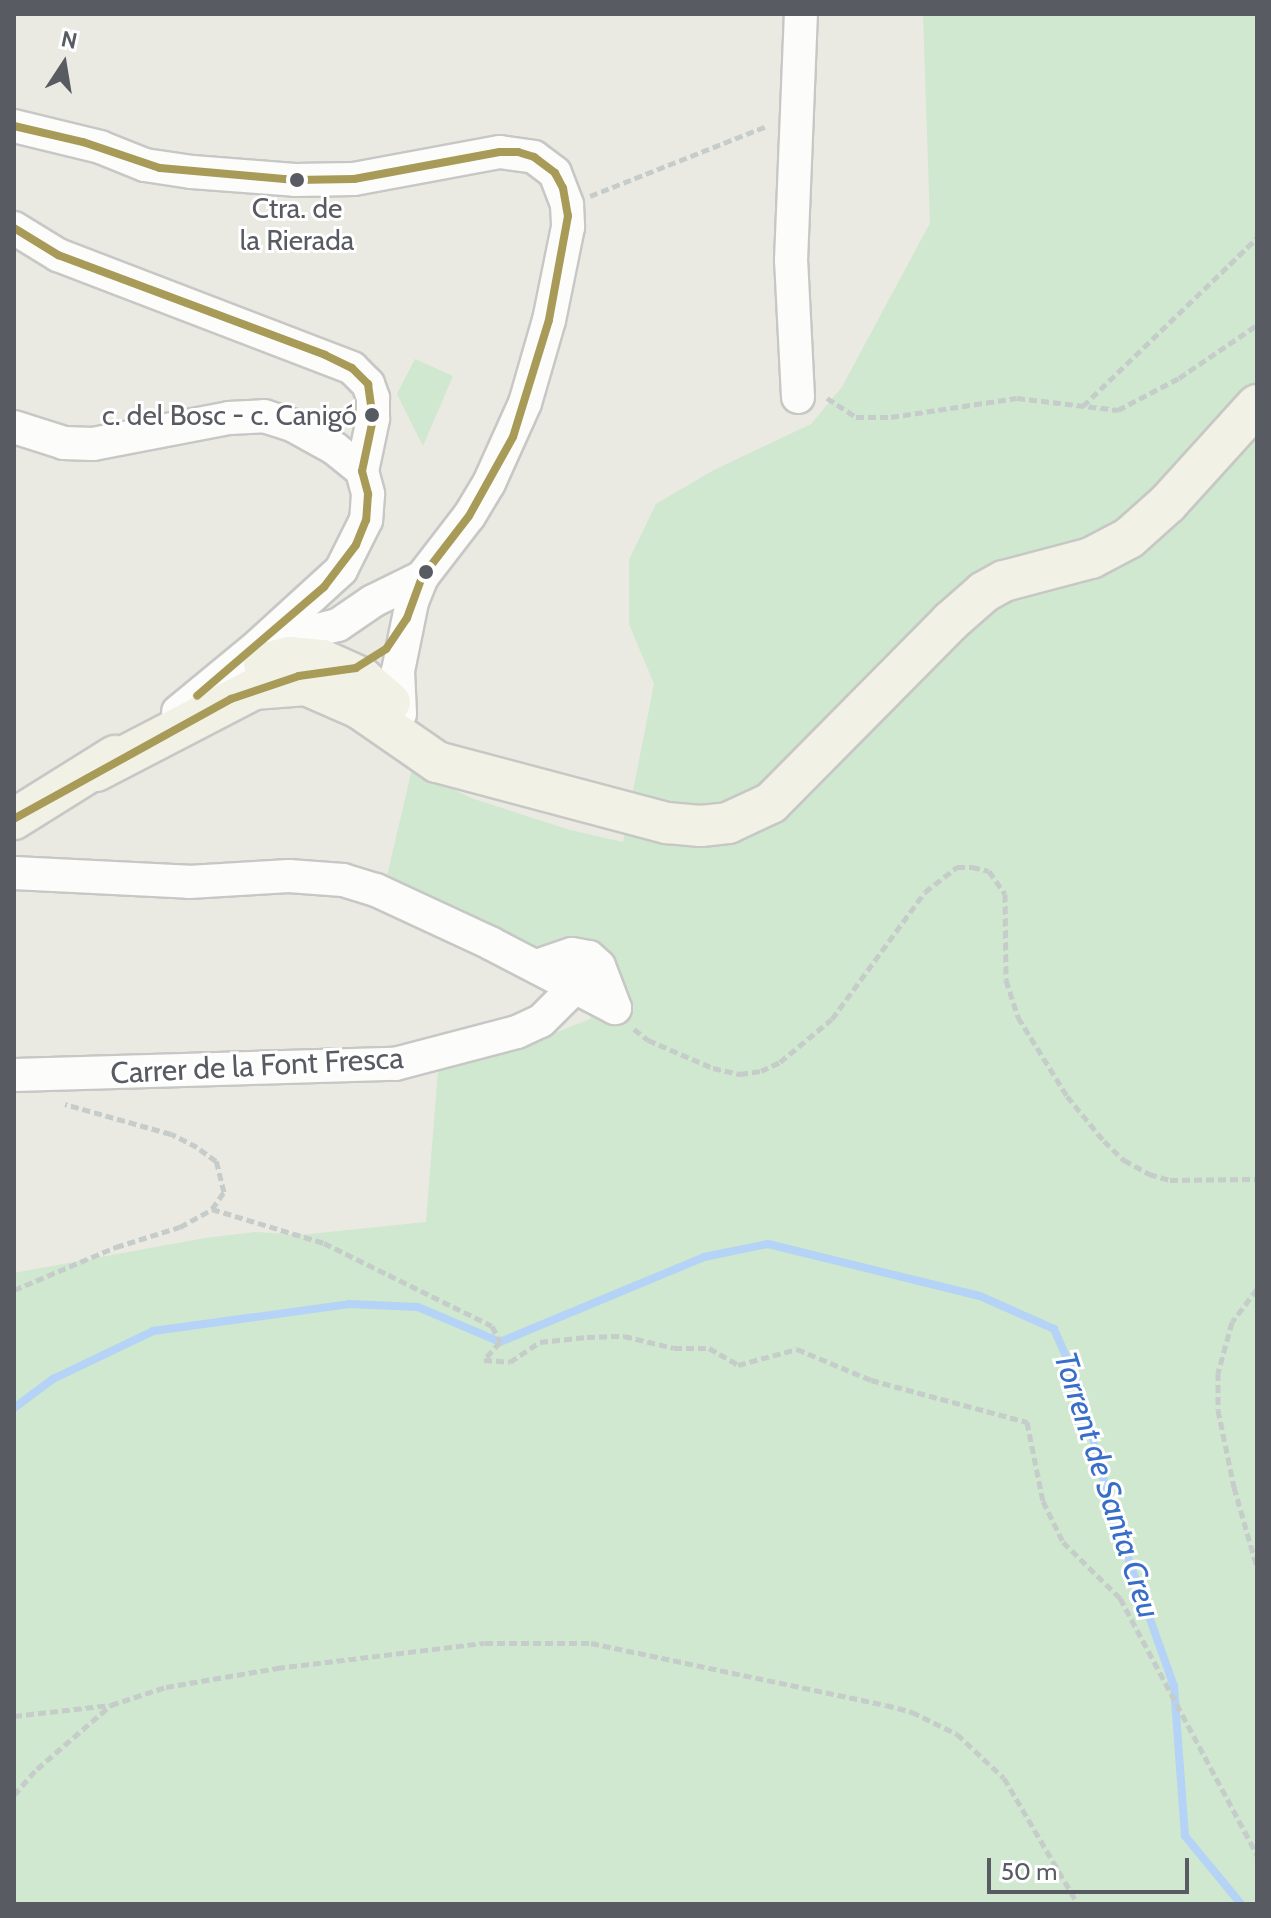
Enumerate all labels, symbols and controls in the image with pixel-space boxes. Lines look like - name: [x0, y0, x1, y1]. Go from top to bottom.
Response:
- north arrow: [24, 24, 104, 104]
- text: N: [59, 25, 80, 55]
- marker: Ctra. de la Rierada: [289, 172, 305, 188]
- place label: Ctra. de la Rierada: [240, 191, 354, 257]
- place label: c. del Bosc - c. Canigó: [102, 398, 357, 432]
- marker: c. del Bosc - c. Canigó: [364, 407, 380, 423]
- unlabelled marker: [418, 564, 434, 580]
- street label: Carrer de la Font Fresca: [109, 1040, 405, 1092]
- water label: Torrent de Santa Creu: [1046, 1347, 1168, 1623]
- scale bar: [991, 1842, 1193, 1892]
- text: 50 m: [1001, 1857, 1057, 1886]

